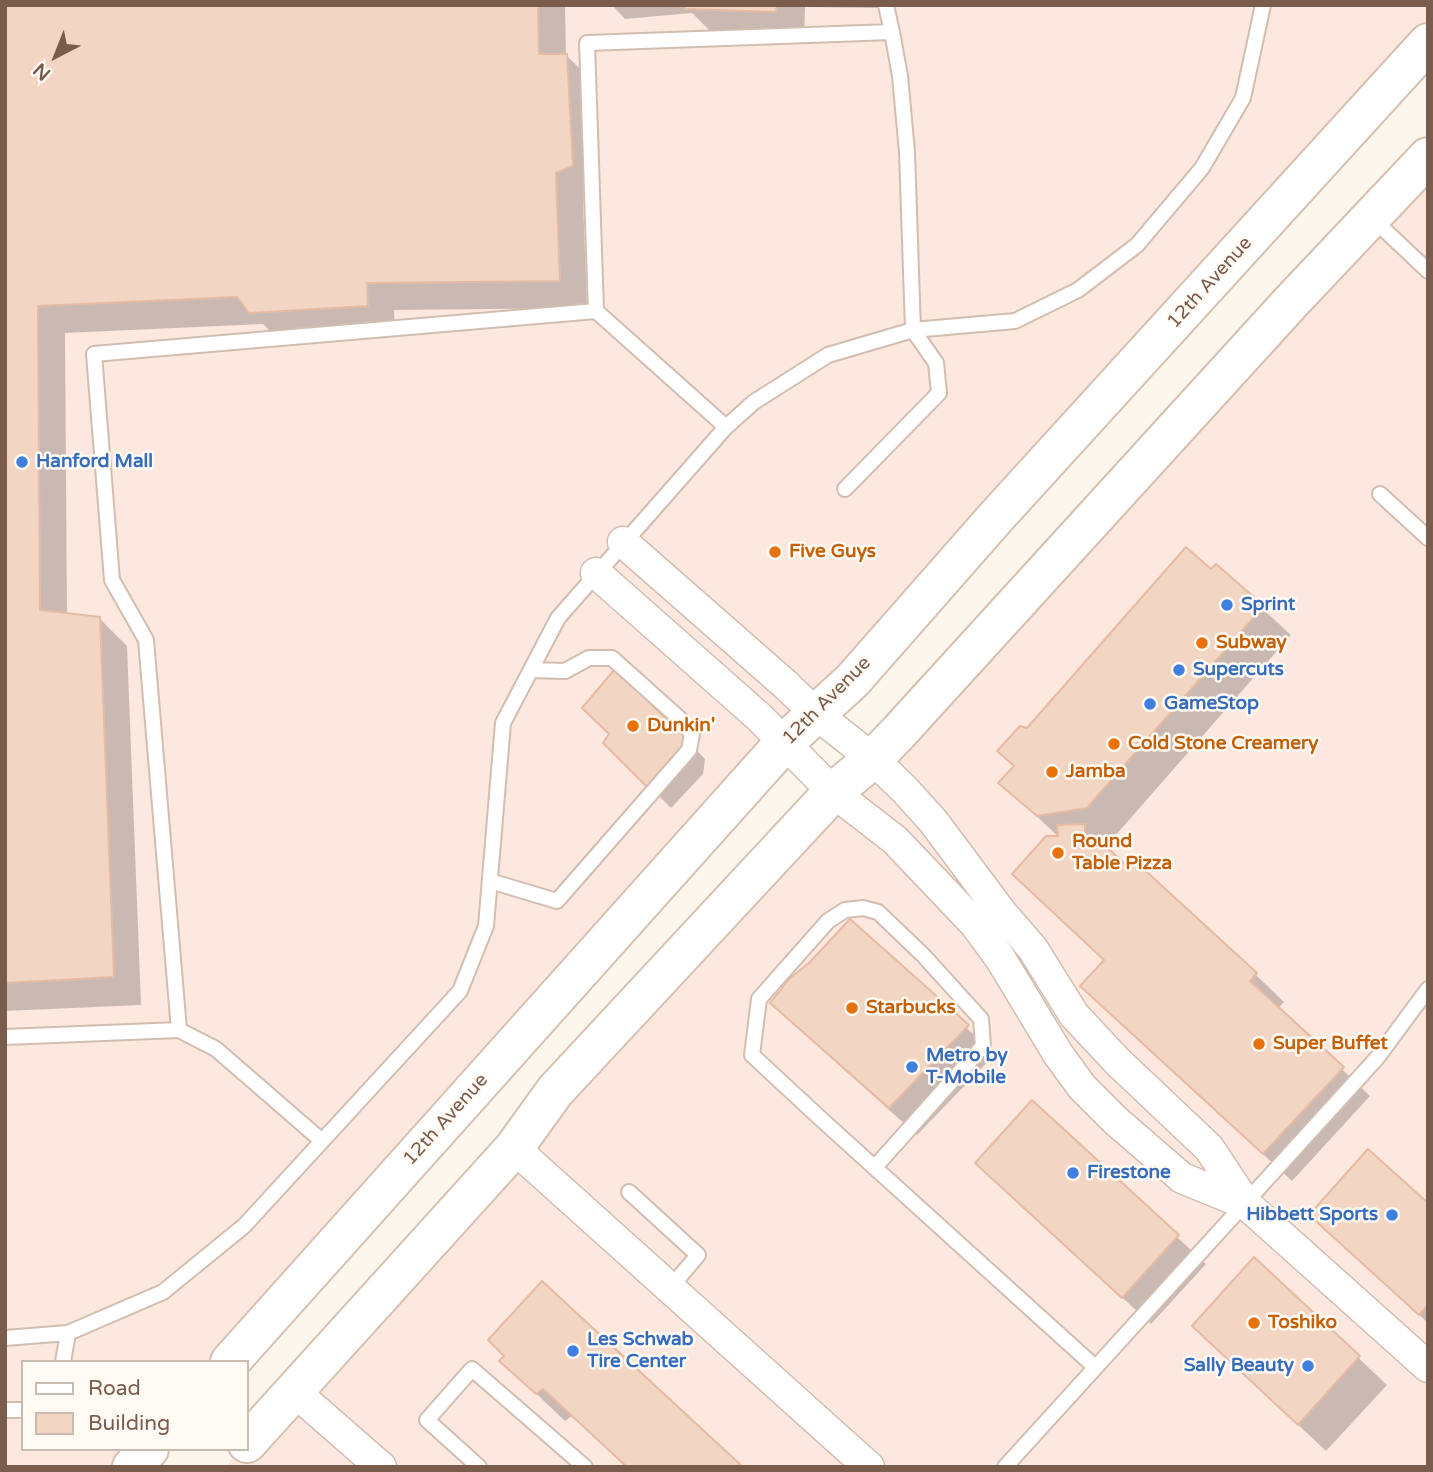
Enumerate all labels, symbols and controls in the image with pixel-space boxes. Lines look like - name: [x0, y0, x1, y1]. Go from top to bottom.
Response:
- north arrow: [21, 21, 91, 91]
- text: N: [29, 58, 55, 85]
- street label: 12th Avenue: [1163, 232, 1257, 334]
- place label: Hanford Mall: [36, 451, 153, 473]
- marker: Hanford Mall: [14, 454, 30, 470]
- place label: Five Guys: [789, 541, 876, 563]
- marker: Five Guys: [767, 544, 783, 560]
- place label: Sprint: [1241, 594, 1295, 616]
- marker: Sprint: [1219, 597, 1235, 613]
- place label: Subway: [1216, 632, 1287, 654]
- marker: Subway: [1194, 635, 1210, 651]
- street label: 12th Avenue: [778, 652, 876, 750]
- place label: Supercuts: [1193, 659, 1284, 681]
- marker: Supercuts: [1171, 662, 1187, 678]
- place label: GameStop: [1164, 693, 1259, 715]
- marker: GameStop: [1142, 696, 1158, 712]
- place label: Dunkin': [647, 715, 715, 737]
- marker: Dunkin': [625, 718, 641, 734]
- place label: Cold Stone Creamery: [1128, 733, 1319, 755]
- marker: Cold Stone Creamery: [1106, 736, 1122, 752]
- place label: Jamba: [1066, 761, 1126, 783]
- marker: Jamba: [1044, 764, 1060, 780]
- place label: Round Table Pizza: [1072, 831, 1172, 875]
- marker: Round Table Pizza: [1050, 845, 1066, 861]
- place label: Starbucks: [866, 997, 956, 1019]
- marker: Starbucks: [844, 1000, 860, 1016]
- place label: Super Buffet: [1273, 1033, 1388, 1055]
- marker: Super Buffet: [1251, 1036, 1267, 1052]
- place label: Metro by T-Mobile: [926, 1045, 1008, 1089]
- marker: Metro by T-Mobile: [904, 1059, 920, 1075]
- street label: 12th Avenue: [399, 1069, 493, 1171]
- place label: Firestone: [1087, 1162, 1171, 1184]
- marker: Firestone: [1065, 1165, 1081, 1181]
- place label: Hibbett Sports: [1246, 1204, 1378, 1226]
- marker: Hibbett Sports: [1384, 1207, 1400, 1223]
- place label: Toshiko: [1268, 1312, 1337, 1334]
- marker: Toshiko: [1246, 1315, 1262, 1331]
- place label: Les Schwab Tire Center: [587, 1329, 694, 1373]
- marker: Les Schwab Tire Center: [565, 1343, 581, 1359]
- place label: Sally Beauty: [1184, 1355, 1294, 1377]
- marker: Sally Beauty: [1300, 1358, 1316, 1374]
- legend: [21, 1360, 248, 1451]
- text: Road: [88, 1376, 141, 1401]
- text: Building: [88, 1411, 170, 1436]

